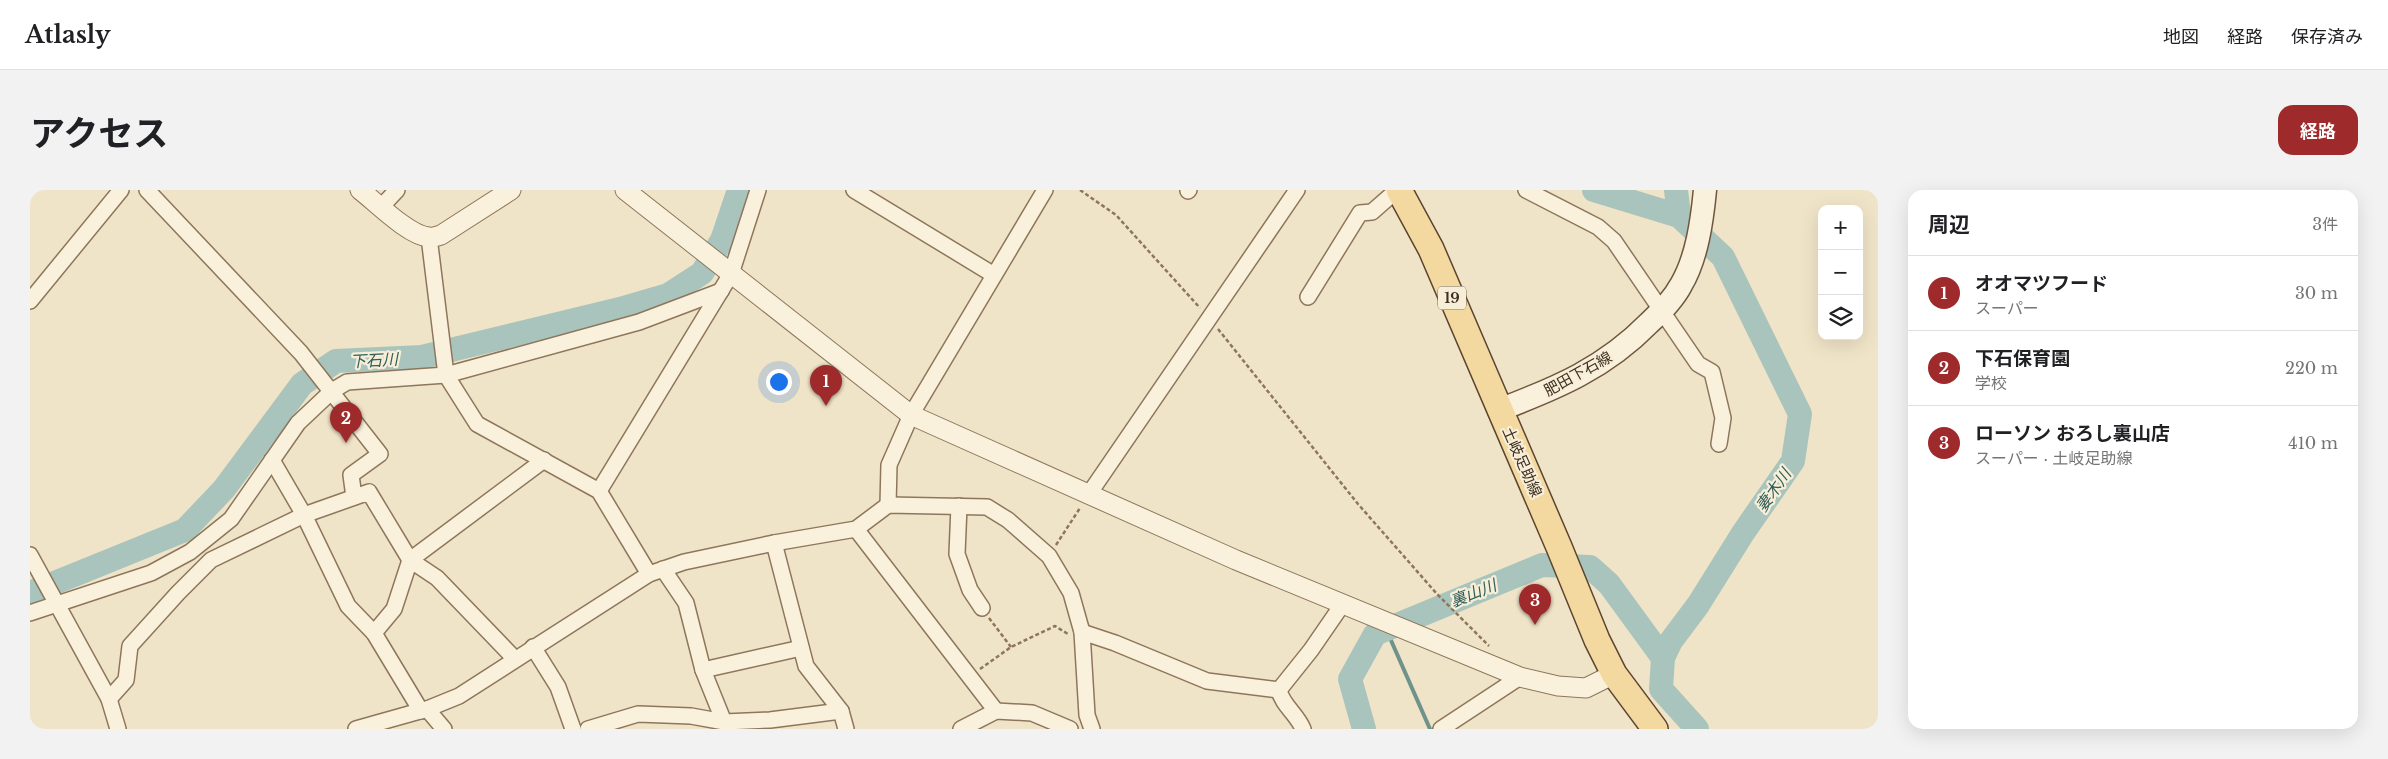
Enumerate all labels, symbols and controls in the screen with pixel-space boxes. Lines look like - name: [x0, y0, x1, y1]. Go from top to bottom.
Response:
- text: Atlasly: [25, 20, 111, 49]
- text: 地図: [2163, 26, 2199, 48]
- text: 経路: [2227, 26, 2263, 48]
- text: 保存済み: [2291, 26, 2363, 48]
- button: 経路: [2278, 105, 2358, 155]
- text: アクセス: [30, 112, 168, 155]
- map controls: [1818, 205, 1863, 340]
- button: +: [1818, 205, 1863, 250]
- text: 周辺: [1928, 212, 1970, 238]
- text: 3件: [2312, 214, 2338, 234]
- button: −: [1818, 250, 1863, 295]
- text: オオマツフード: [1975, 272, 2108, 295]
- text: 1: [1941, 283, 1947, 303]
- text: 30 m: [2295, 283, 2338, 303]
- road number: 19: [1438, 286, 1466, 310]
- button: layers: [1818, 295, 1863, 340]
- text: スーパー: [1975, 298, 2039, 318]
- street label: 肥田下石線: [1540, 347, 1615, 400]
- text: 下石保育園: [1975, 347, 2070, 370]
- water label: 下石川: [350, 349, 400, 371]
- text: 2: [1939, 358, 1949, 378]
- text: 220 m: [2285, 358, 2338, 378]
- pin: 1: [810, 365, 842, 406]
- your location: [766, 369, 792, 395]
- text: 学校: [1975, 373, 2007, 393]
- pin: 2: [330, 402, 362, 443]
- text: ローソン おろし裏山店: [1975, 422, 2170, 445]
- street label: 土岐足助線: [1499, 424, 1546, 500]
- text: 3: [1939, 433, 1949, 453]
- text: 410 m: [2288, 433, 2338, 453]
- text: スーパー · 土岐足助線: [1975, 448, 2133, 468]
- water label: 妻木川: [1751, 463, 1796, 515]
- water label: 裏山川: [1447, 574, 1501, 611]
- pin: 3: [1519, 584, 1551, 625]

